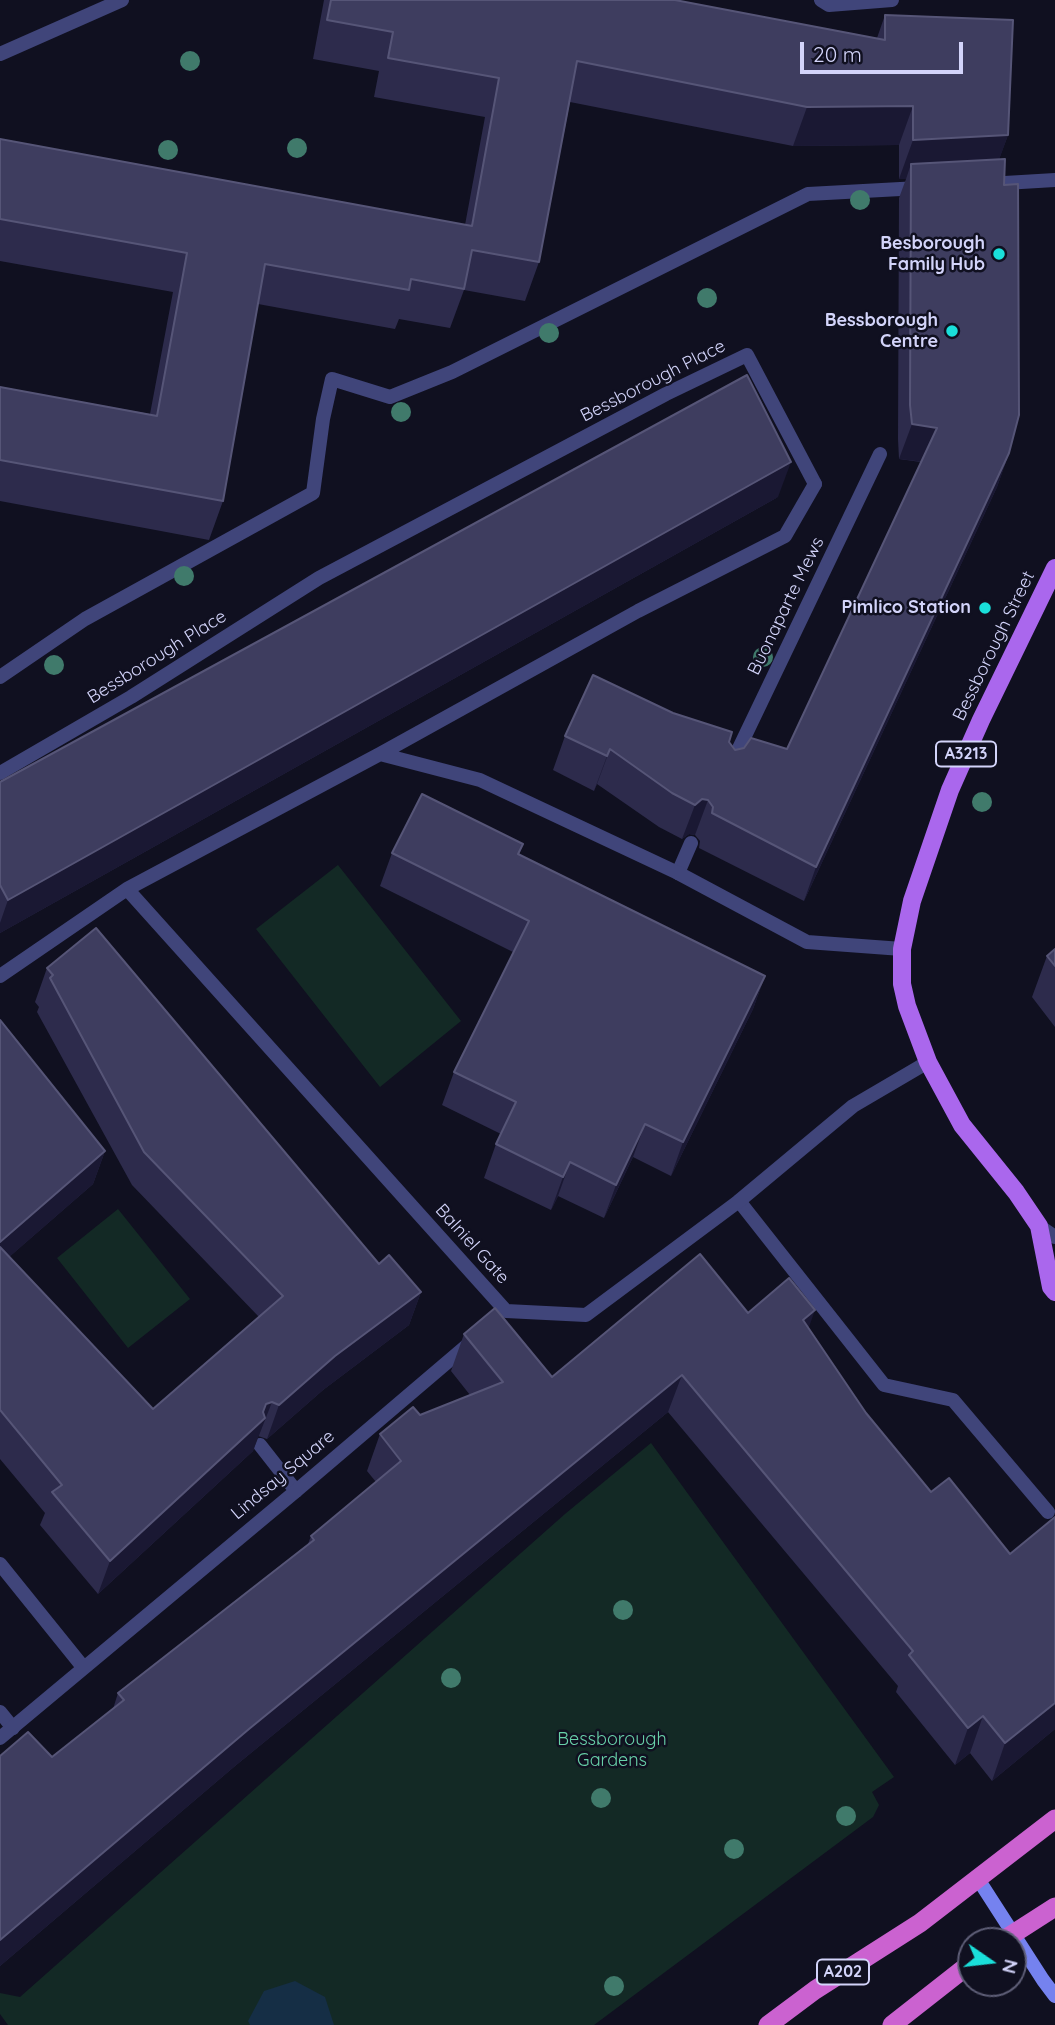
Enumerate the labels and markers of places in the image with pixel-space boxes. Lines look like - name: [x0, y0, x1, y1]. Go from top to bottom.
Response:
- place label: Besborough Family Hub: [880, 233, 985, 276]
- marker: Besborough Family Hub: [991, 246, 1007, 262]
- place label: Bessborough Centre: [825, 310, 938, 352]
- marker: Bessborough Centre: [944, 323, 960, 339]
- place label: Pimlico Station: [842, 597, 971, 619]
- marker: Pimlico Station: [977, 600, 993, 616]

